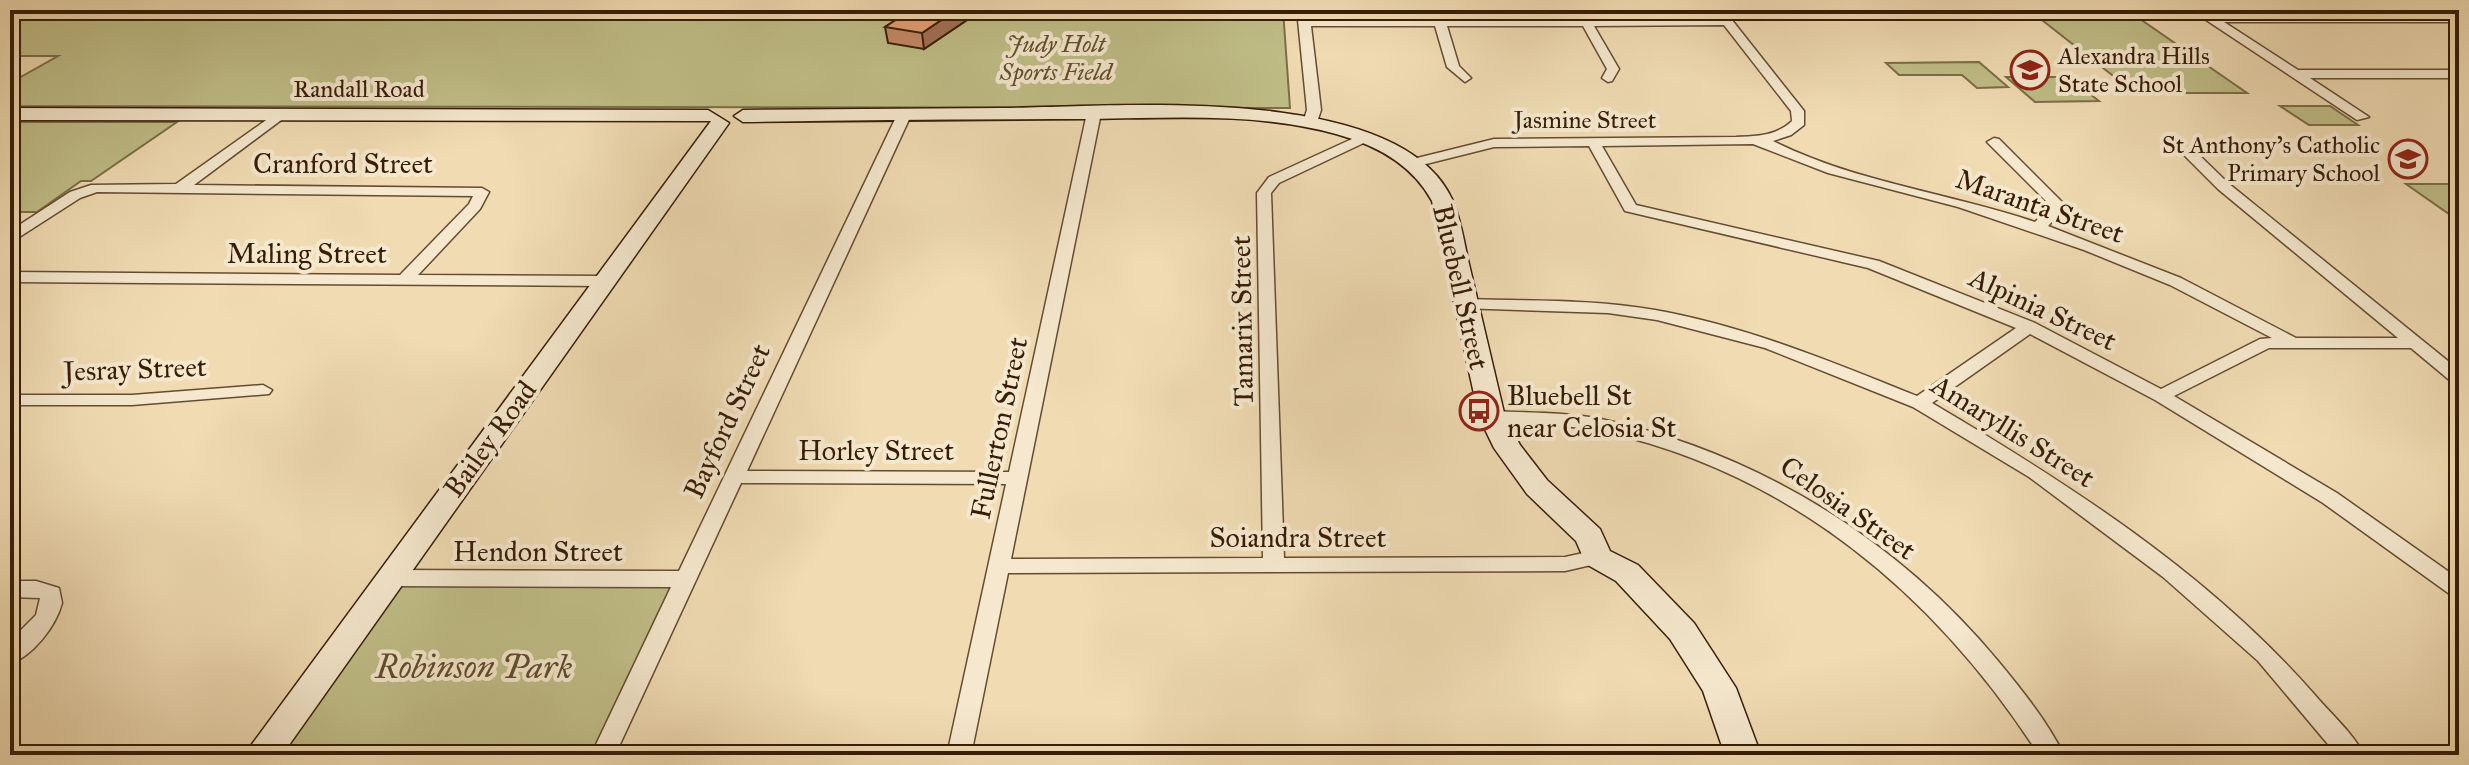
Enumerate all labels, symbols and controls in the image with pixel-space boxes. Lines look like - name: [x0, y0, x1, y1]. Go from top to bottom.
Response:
- park label: Judy Holt Sports Field: [999, 29, 1114, 87]
- place label: Alexandra Hills State School: [2057, 41, 2210, 99]
- school or university icon: Alexandra Hills State School: [2009, 49, 2051, 91]
- street label: Randall Road: [293, 74, 425, 104]
- street label: Jasmine Street: [1511, 105, 1657, 135]
- place label: St Anthony's Catholic Primary School: [2162, 130, 2381, 188]
- school or university icon: St Anthony's Catholic Primary School: [2387, 138, 2429, 180]
- street label: Cranford Street: [253, 146, 433, 181]
- street label: Maranta Street: [1951, 161, 2129, 251]
- street label: Bluebell Street: [1425, 201, 1497, 373]
- street label: Tamarix Street: [1223, 235, 1261, 407]
- street label: Maling Street: [227, 236, 387, 271]
- street label: Alpinia Street: [1963, 259, 2122, 358]
- street label: Fullerton Street: [963, 334, 1035, 522]
- street label: Bayford Street: [676, 338, 778, 504]
- street label: Jesray Street: [60, 349, 207, 389]
- street label: Amaryllis Street: [1924, 366, 2101, 495]
- street label: Bailey Road: [436, 374, 544, 504]
- place label: Bluebell St near Celosia St: [1507, 378, 1677, 445]
- bus stop icon: Bluebell St near Celosia St: [1458, 390, 1500, 432]
- street label: Horley Street: [798, 433, 954, 468]
- street label: Celosia Street: [1773, 448, 1923, 568]
- street label: Soiandra Street: [1209, 520, 1387, 555]
- street label: Hendon Street: [453, 534, 623, 569]
- park label: Robinson Park: [375, 646, 572, 687]

